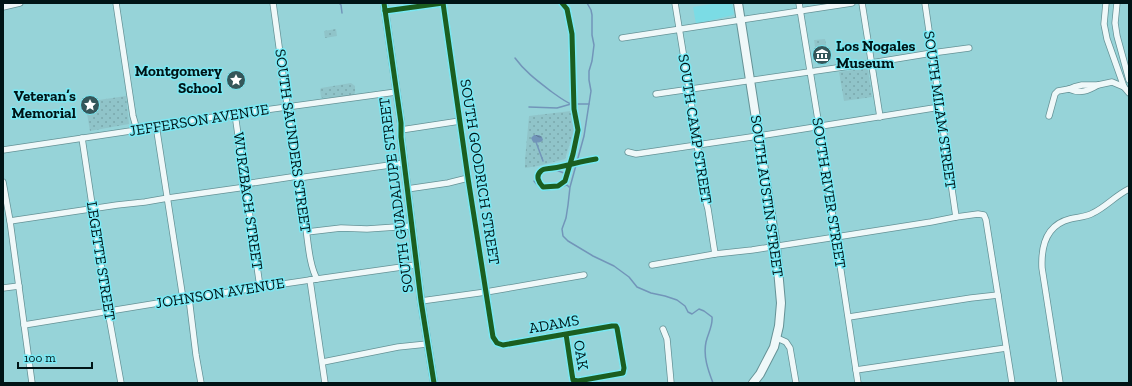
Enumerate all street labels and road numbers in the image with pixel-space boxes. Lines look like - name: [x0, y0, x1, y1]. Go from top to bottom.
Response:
- street label: SOUTH MILAM STREET: [920, 30, 960, 190]
- street label: SOUTH SAUNDERS STREET: [271, 48, 315, 234]
- street label: SOUTH CAMP STREET: [674, 53, 716, 205]
- street label: SOUTH GOODRICH STREET: [456, 78, 504, 266]
- street label: SOUTH GUADALUPE STREET: [375, 96, 417, 294]
- street label: JEFFERSON AVENUE: [128, 100, 270, 140]
- street label: SOUTH AUSTIN STREET: [747, 114, 787, 278]
- street label: SOUTH RIVER STREET: [808, 116, 850, 270]
- street label: WURZBACH STREET: [229, 131, 267, 271]
- street label: LEGETTE STREET: [83, 200, 119, 322]
- street label: JOHNSON AVENUE: [154, 274, 286, 312]
- street label: ADAMS: [527, 311, 581, 337]
- street label: OAK: [570, 339, 592, 372]

